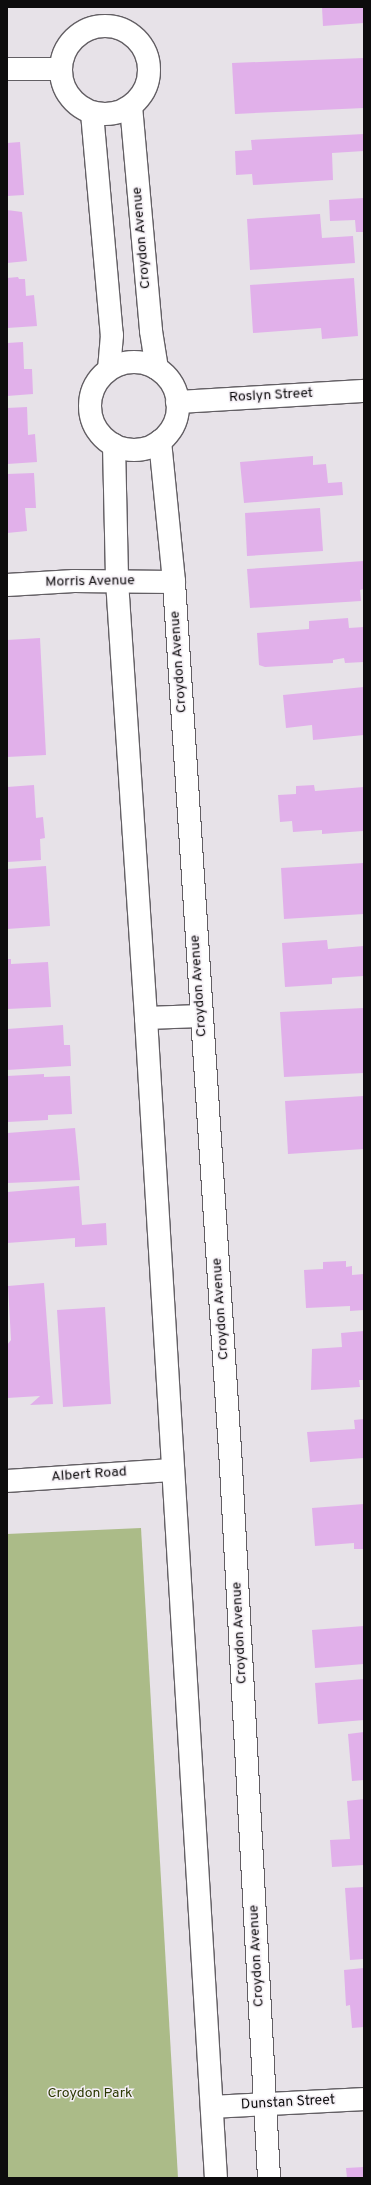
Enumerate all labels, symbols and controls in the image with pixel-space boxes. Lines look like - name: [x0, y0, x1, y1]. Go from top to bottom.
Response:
- street label: Croydon Avenue: [129, 186, 155, 290]
- street label: Roslyn Street: [229, 385, 313, 407]
- street label: Morris Avenue: [45, 573, 135, 591]
- street label: Croydon Avenue: [167, 610, 191, 714]
- street label: Croydon Avenue: [187, 934, 211, 1038]
- street label: Croydon Avenue: [209, 1257, 233, 1361]
- street label: Albert Road: [51, 1464, 127, 1486]
- street label: Croydon Avenue: [229, 1581, 251, 1685]
- street label: Croydon Avenue: [246, 1904, 268, 2008]
- park label: Croydon Park: [48, 2086, 132, 2102]
- street label: Dunstan Street: [241, 2092, 335, 2114]

